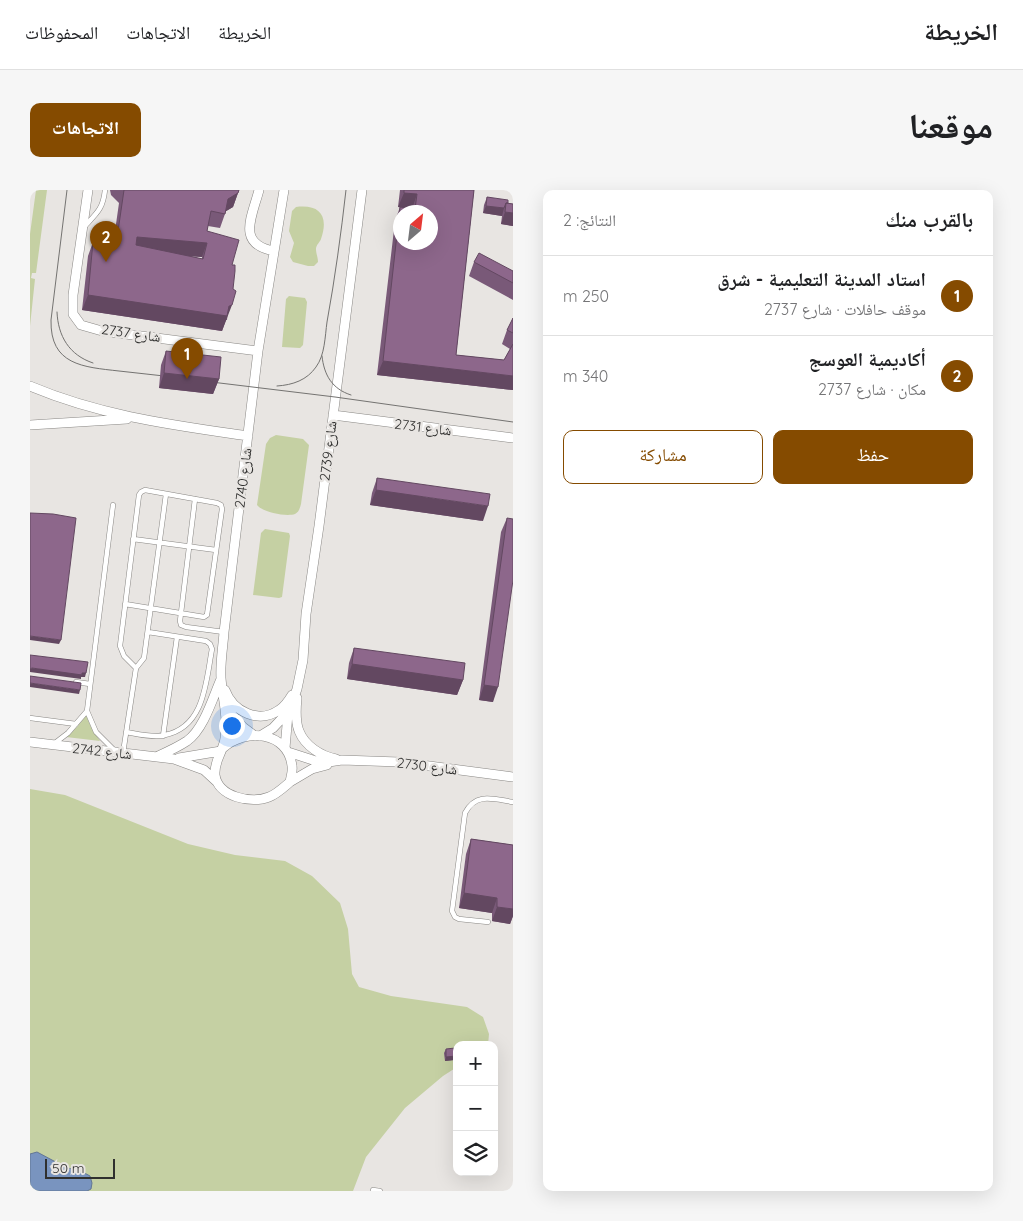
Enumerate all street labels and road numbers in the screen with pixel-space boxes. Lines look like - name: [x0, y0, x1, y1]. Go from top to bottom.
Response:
- street label: شارع 2737: [100, 320, 162, 347]
- street label: شارع 2731: [393, 415, 453, 440]
- street label: شارع 2739: [315, 420, 342, 482]
- street label: شارع 2740: [230, 447, 257, 509]
- street label: شارع 2742: [71, 739, 133, 764]
- street label: شارع 2730: [396, 753, 458, 780]

